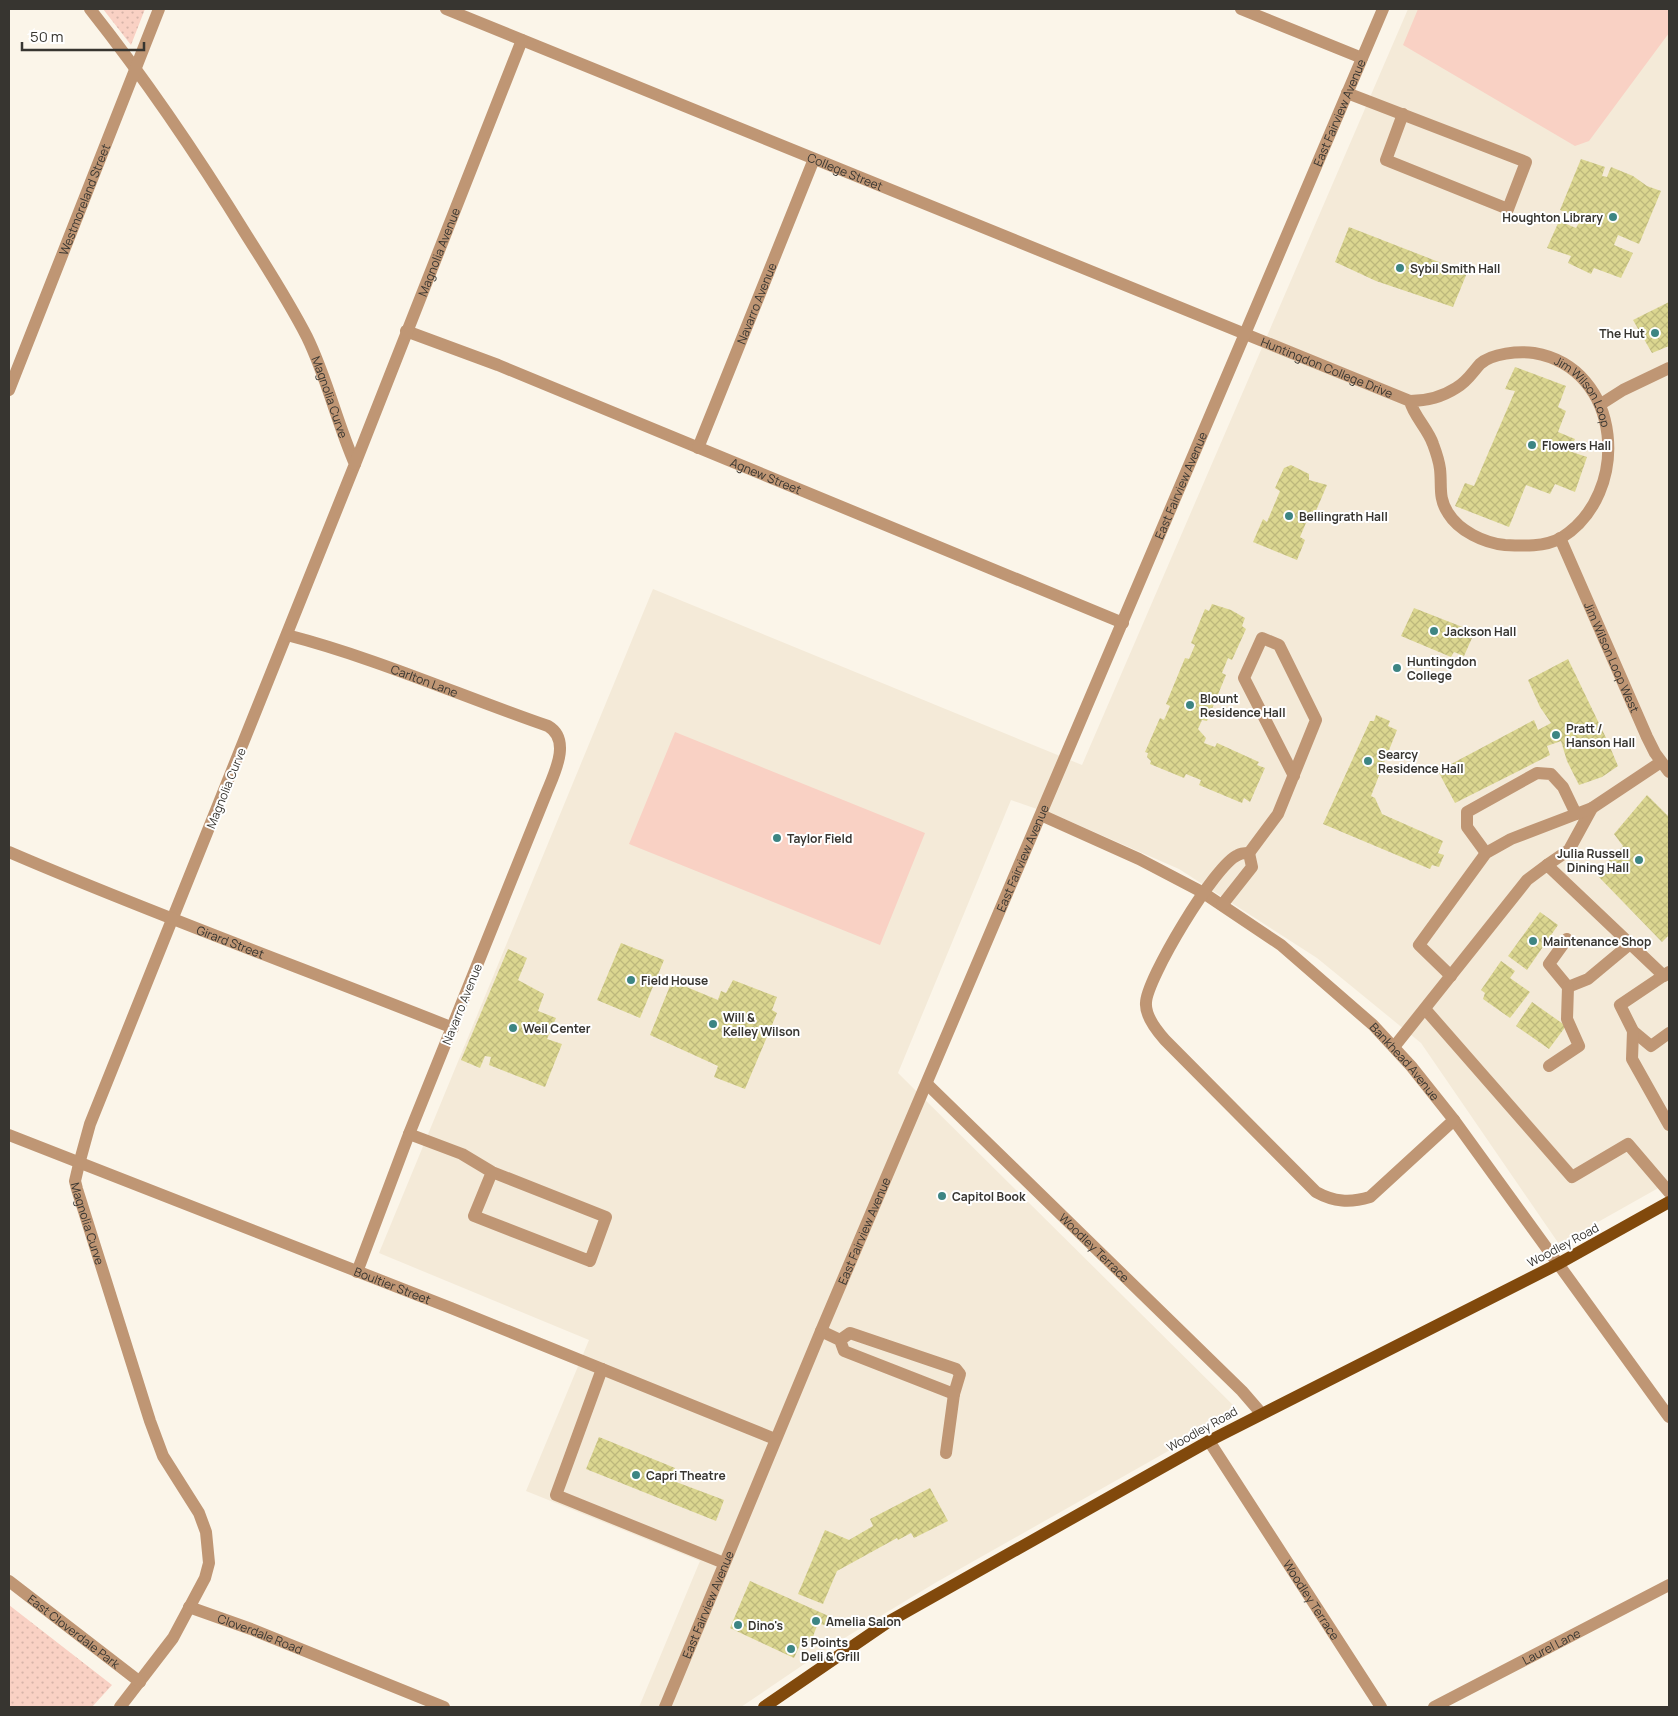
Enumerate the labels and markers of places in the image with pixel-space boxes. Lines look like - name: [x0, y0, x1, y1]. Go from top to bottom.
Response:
- place label: Houghton Library: [1502, 209, 1603, 226]
- marker: Houghton Library: [1607, 211, 1619, 223]
- place label: Sybil Smith Hall: [1410, 260, 1500, 277]
- marker: Sybil Smith Hall: [1394, 262, 1406, 274]
- place label: The Hut: [1599, 325, 1645, 342]
- marker: The Hut: [1649, 327, 1661, 339]
- place label: Flowers Hall: [1542, 437, 1611, 454]
- marker: Flowers Hall: [1526, 439, 1538, 451]
- place label: Bellingrath Hall: [1299, 508, 1388, 525]
- marker: Bellingrath Hall: [1283, 510, 1295, 522]
- place label: Jackson Hall: [1444, 623, 1516, 640]
- marker: Jackson Hall: [1428, 625, 1440, 637]
- place label: Huntingdon College: [1407, 653, 1476, 684]
- marker: Huntingdon College: [1391, 662, 1403, 674]
- place label: Blount Residence Hall: [1200, 690, 1286, 721]
- marker: Blount Residence Hall: [1184, 699, 1196, 711]
- place label: Pratt / Hanson Hall: [1566, 720, 1635, 751]
- marker: Pratt / Hanson Hall: [1550, 729, 1562, 741]
- place label: Searcy Residence Hall: [1378, 746, 1464, 777]
- marker: Searcy Residence Hall: [1362, 755, 1374, 767]
- place label: Taylor Field: [787, 830, 852, 847]
- marker: Taylor Field: [771, 832, 783, 844]
- place label: Julia Russell Dining Hall: [1557, 845, 1629, 876]
- marker: Julia Russell Dining Hall: [1633, 854, 1645, 866]
- place label: Maintenance Shop: [1543, 933, 1651, 950]
- marker: Maintenance Shop: [1527, 935, 1539, 947]
- place label: Field House: [641, 972, 708, 989]
- marker: Field House: [625, 974, 637, 986]
- place label: Will & Kelley Wilson: [723, 1009, 800, 1040]
- marker: Will & Kelley Wilson: [707, 1018, 719, 1030]
- place label: Weil Center: [523, 1020, 591, 1037]
- marker: Weil Center: [507, 1022, 519, 1034]
- place label: Capitol Book: [952, 1188, 1026, 1205]
- marker: Capitol Book: [936, 1190, 948, 1202]
- place label: Capri Theatre: [646, 1467, 726, 1484]
- marker: Capri Theatre: [630, 1469, 642, 1481]
- place label: Amelia Salon: [826, 1613, 901, 1630]
- marker: Amelia Salon: [810, 1615, 822, 1627]
- place label: Dino's: [748, 1617, 783, 1634]
- marker: Dino's: [732, 1619, 744, 1631]
- place label: 5 Points Deli & Grill: [801, 1634, 860, 1665]
- marker: 5 Points Deli & Grill: [785, 1643, 797, 1655]

